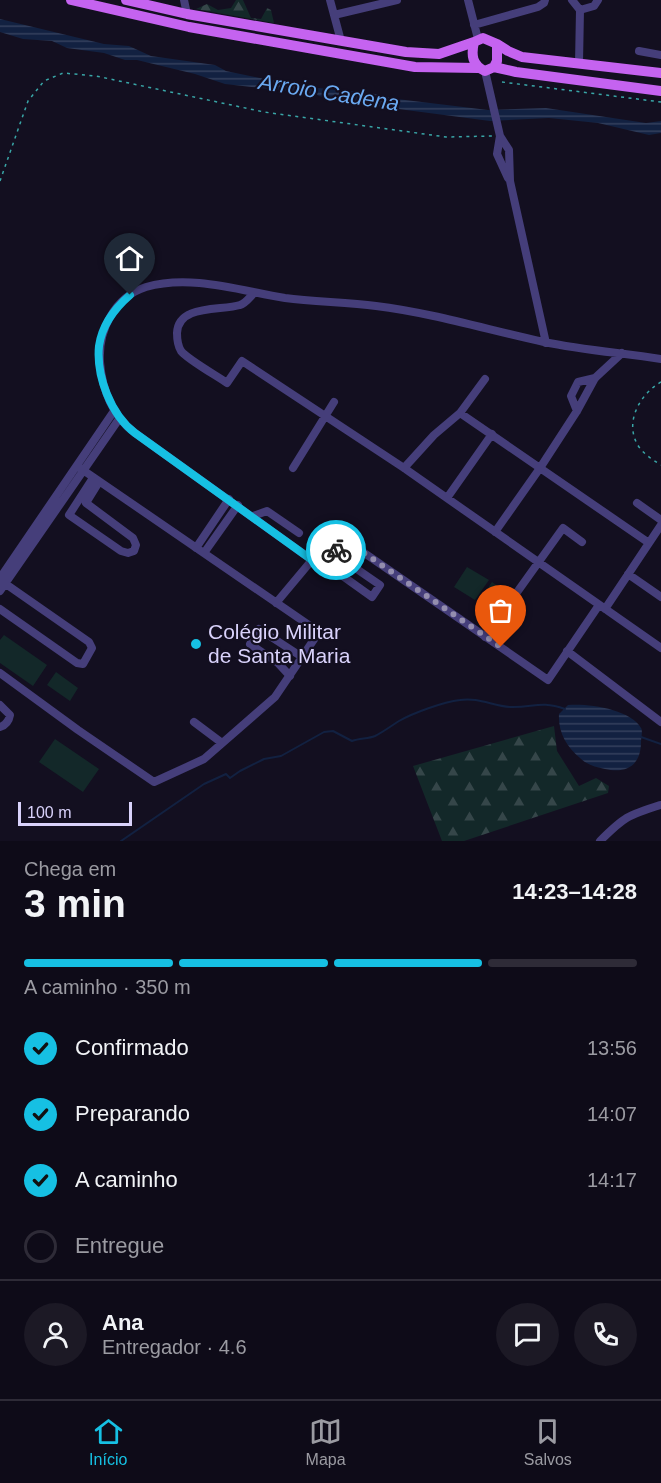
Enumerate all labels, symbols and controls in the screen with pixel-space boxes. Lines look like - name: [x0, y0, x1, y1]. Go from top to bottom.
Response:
- water label: Arroio Cadena: [255, 69, 401, 116]
- pin: [104, 233, 155, 295]
- icon: home: [113, 242, 146, 275]
- courier: [306, 520, 366, 580]
- icon: bike: [320, 534, 353, 567]
- pin: [475, 585, 526, 647]
- icon: bag: [484, 594, 517, 627]
- place label: Colégio Militar de Santa Maria: [208, 620, 351, 667]
- marker: Colégio Militar de Santa Maria: [189, 637, 203, 651]
- scale bar: [18, 799, 132, 826]
- text: 100 m: [27, 804, 71, 821]
- text: Chega em: [24, 858, 116, 880]
- text: 14:23–14:28: [512, 879, 637, 904]
- text: 3 min: [24, 882, 126, 925]
- text: A caminho · 350 m: [24, 976, 191, 998]
- icon: check: [24, 1032, 57, 1065]
- text: Confirmado: [75, 1035, 189, 1060]
- text: 13:56: [587, 1037, 637, 1059]
- icon: check: [24, 1098, 57, 1131]
- text: Preparando: [75, 1101, 190, 1126]
- text: 14:07: [587, 1103, 637, 1125]
- icon: check: [24, 1164, 57, 1197]
- text: A caminho: [75, 1167, 178, 1192]
- text: 14:17: [587, 1169, 637, 1191]
- text: Entregue: [75, 1233, 164, 1258]
- button: person: [24, 1303, 87, 1366]
- button: chat: [496, 1303, 559, 1366]
- button: phone: [574, 1303, 637, 1366]
- text: Ana: [102, 1310, 144, 1335]
- text: Entregador · 4.6: [102, 1336, 247, 1358]
- tab: Início: [89, 1415, 127, 1469]
- tab: Mapa: [306, 1415, 346, 1469]
- tab: Salvos: [524, 1415, 572, 1469]

